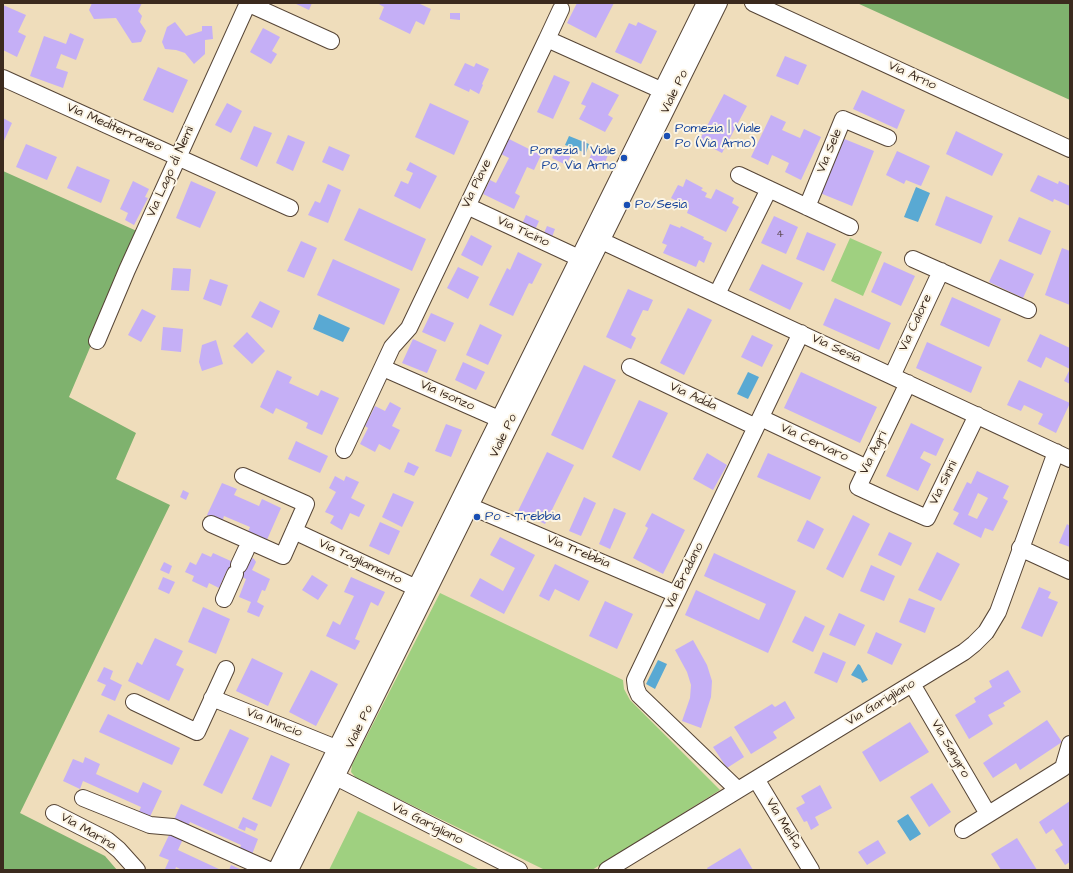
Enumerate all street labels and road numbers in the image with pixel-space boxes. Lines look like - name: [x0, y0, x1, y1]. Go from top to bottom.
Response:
- street label: Via Arno: [885, 58, 939, 94]
- street label: Viale Po: [658, 68, 692, 116]
- street label: Via Mediterraneo: [64, 100, 164, 156]
- street label: Via Lago di Nemi: [144, 124, 198, 220]
- street label: Via Sele: [814, 127, 846, 175]
- street label: Via Piave: [458, 157, 496, 211]
- street label: Via Ticino: [494, 213, 552, 251]
- street label: Via Calore: [896, 292, 936, 354]
- street label: Via Sesia: [809, 331, 863, 367]
- street label: Via Isonzo: [417, 377, 477, 415]
- street label: Via Adda: [667, 379, 719, 415]
- street label: Viale Po: [487, 412, 521, 460]
- street label: Via Cervaro: [778, 420, 850, 466]
- street label: Via Agri: [857, 429, 891, 477]
- street label: Via Sinni: [927, 458, 961, 508]
- street label: Via Trebbia: [544, 532, 612, 572]
- street label: Via Tagliamento: [316, 536, 404, 588]
- street label: Via Bradano: [662, 540, 708, 612]
- street label: Via Garigliano: [844, 676, 918, 730]
- street label: Viale Po: [343, 703, 377, 751]
- street label: Via Mincio: [244, 705, 304, 741]
- street label: Via Sangro: [927, 717, 973, 781]
- street label: Via Melfa: [762, 796, 804, 852]
- street label: Via Garigliano: [389, 799, 465, 849]
- street label: Via Marina: [57, 810, 119, 854]

